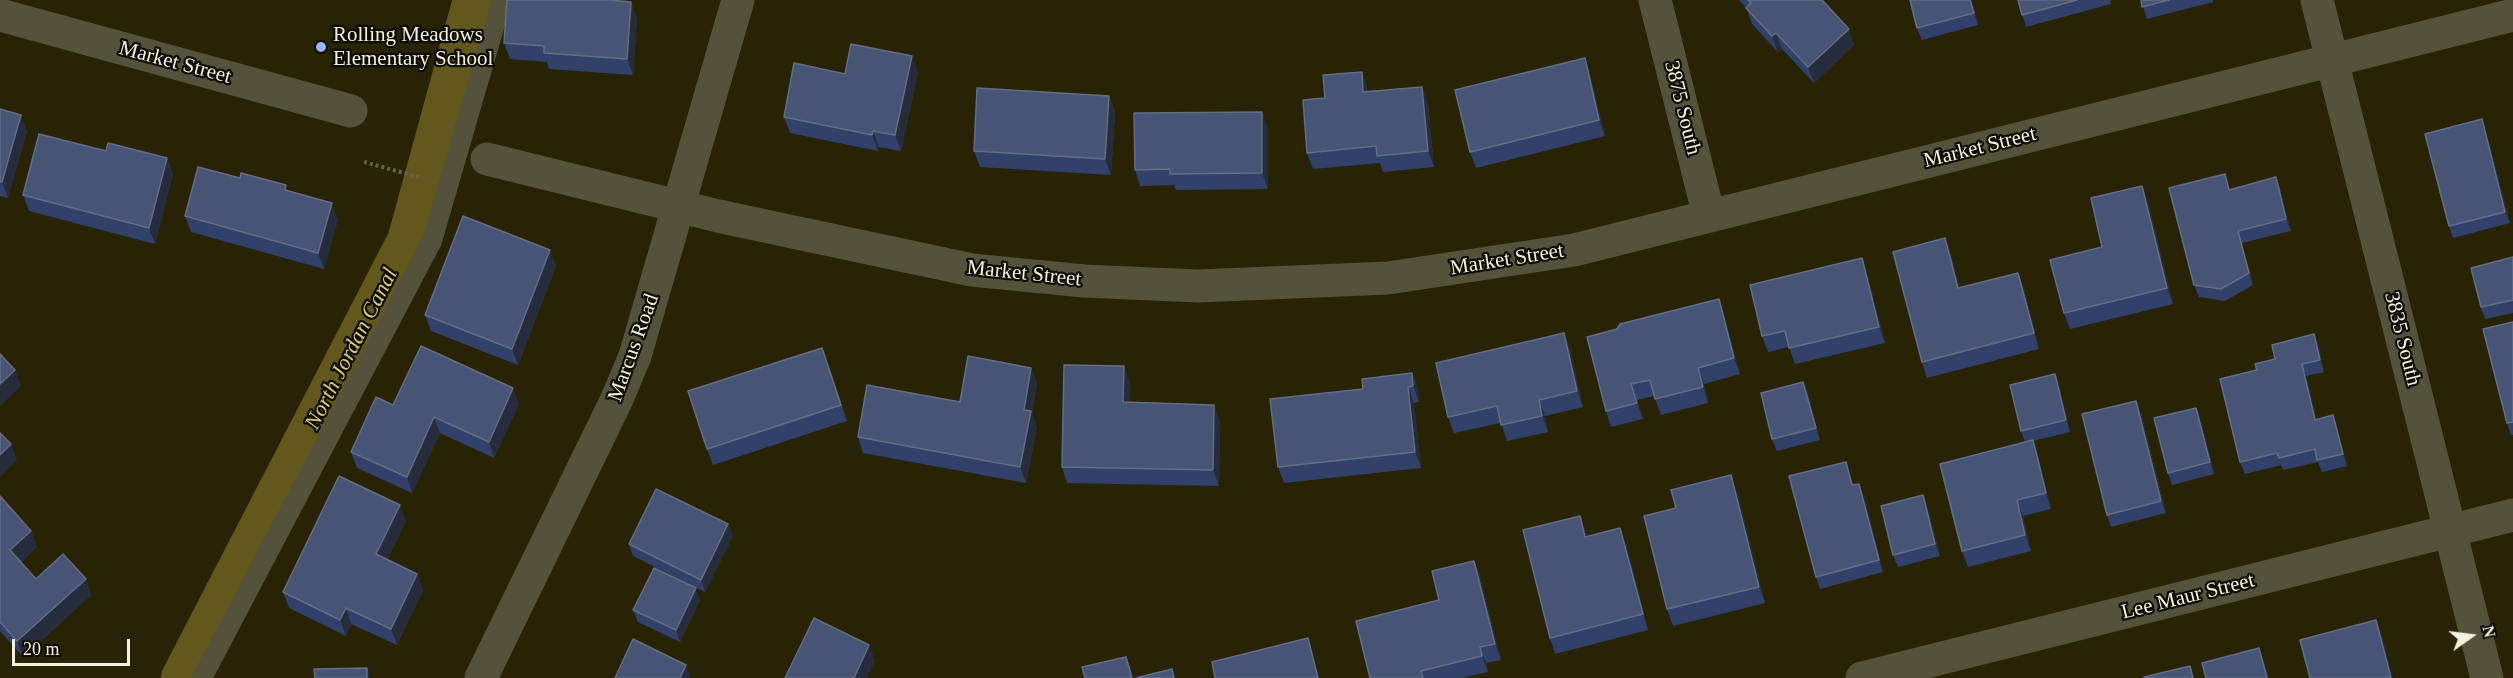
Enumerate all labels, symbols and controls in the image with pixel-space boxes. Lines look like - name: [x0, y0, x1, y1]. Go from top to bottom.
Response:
- place label: Rolling Meadows Elementary School: [333, 22, 493, 72]
- street label: Market Street: [116, 36, 234, 90]
- marker: Rolling Meadows Elementary School: [314, 40, 328, 54]
- street label: 3875 South: [1658, 58, 1706, 158]
- street label: Market Street: [1921, 122, 2039, 174]
- street label: Market Street: [1448, 239, 1566, 281]
- street label: Market Street: [966, 255, 1082, 293]
- water label: North Jordan Canal: [300, 264, 404, 434]
- street label: 3835 South: [2378, 289, 2426, 389]
- street label: Marcus Road: [603, 291, 665, 405]
- street label: Lee Maur Street: [2119, 568, 2257, 626]
- north arrow: [2441, 606, 2501, 666]
- text: N: [2479, 624, 2499, 639]
- scale bar: [15, 627, 134, 665]
- text: 20 m: [23, 639, 60, 659]

